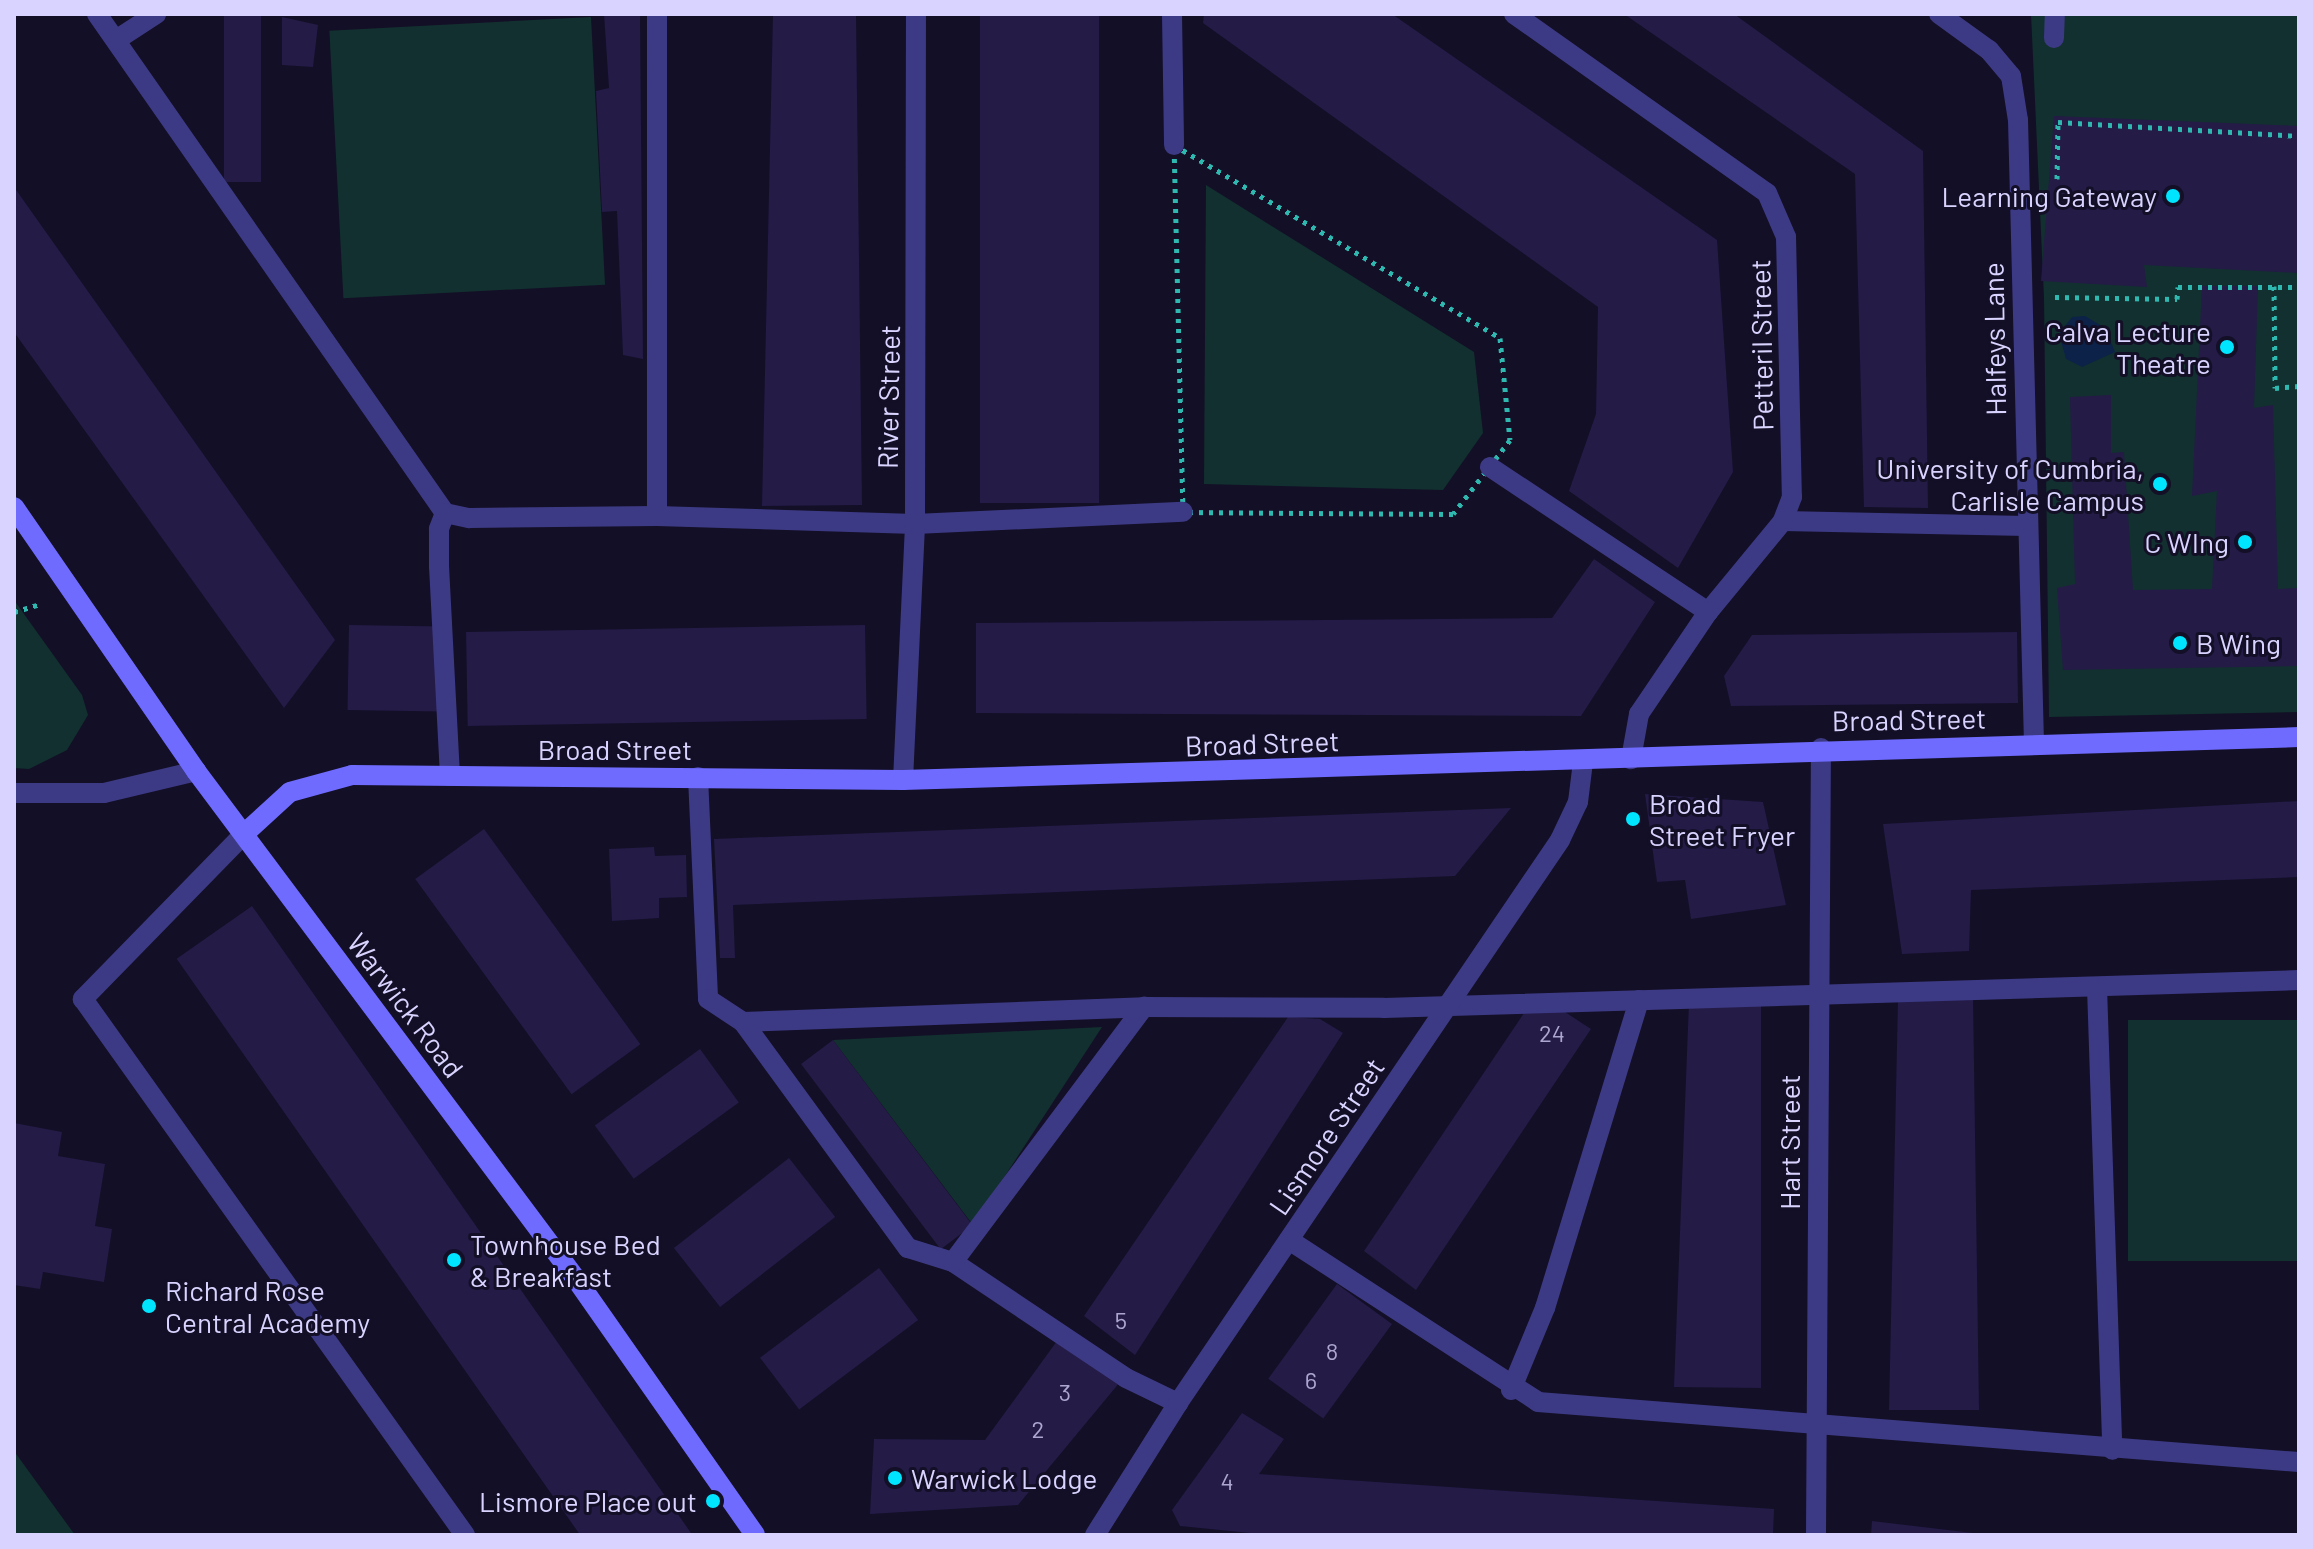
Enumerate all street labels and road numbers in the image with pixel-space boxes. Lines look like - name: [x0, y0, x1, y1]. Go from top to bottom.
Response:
- street label: Petteril Street: [1743, 259, 1779, 431]
- street label: Halfeys Lane: [1976, 262, 2012, 416]
- street label: River Street: [870, 325, 906, 469]
- street label: Broad Street: [1831, 701, 1987, 737]
- street label: Broad Street: [1184, 724, 1340, 762]
- street label: Broad Street: [538, 732, 692, 766]
- street label: Warwick Road: [341, 926, 471, 1084]
- street label: Lismore Street: [1261, 1051, 1391, 1221]
- street label: Hart Street: [1772, 1074, 1806, 1210]

